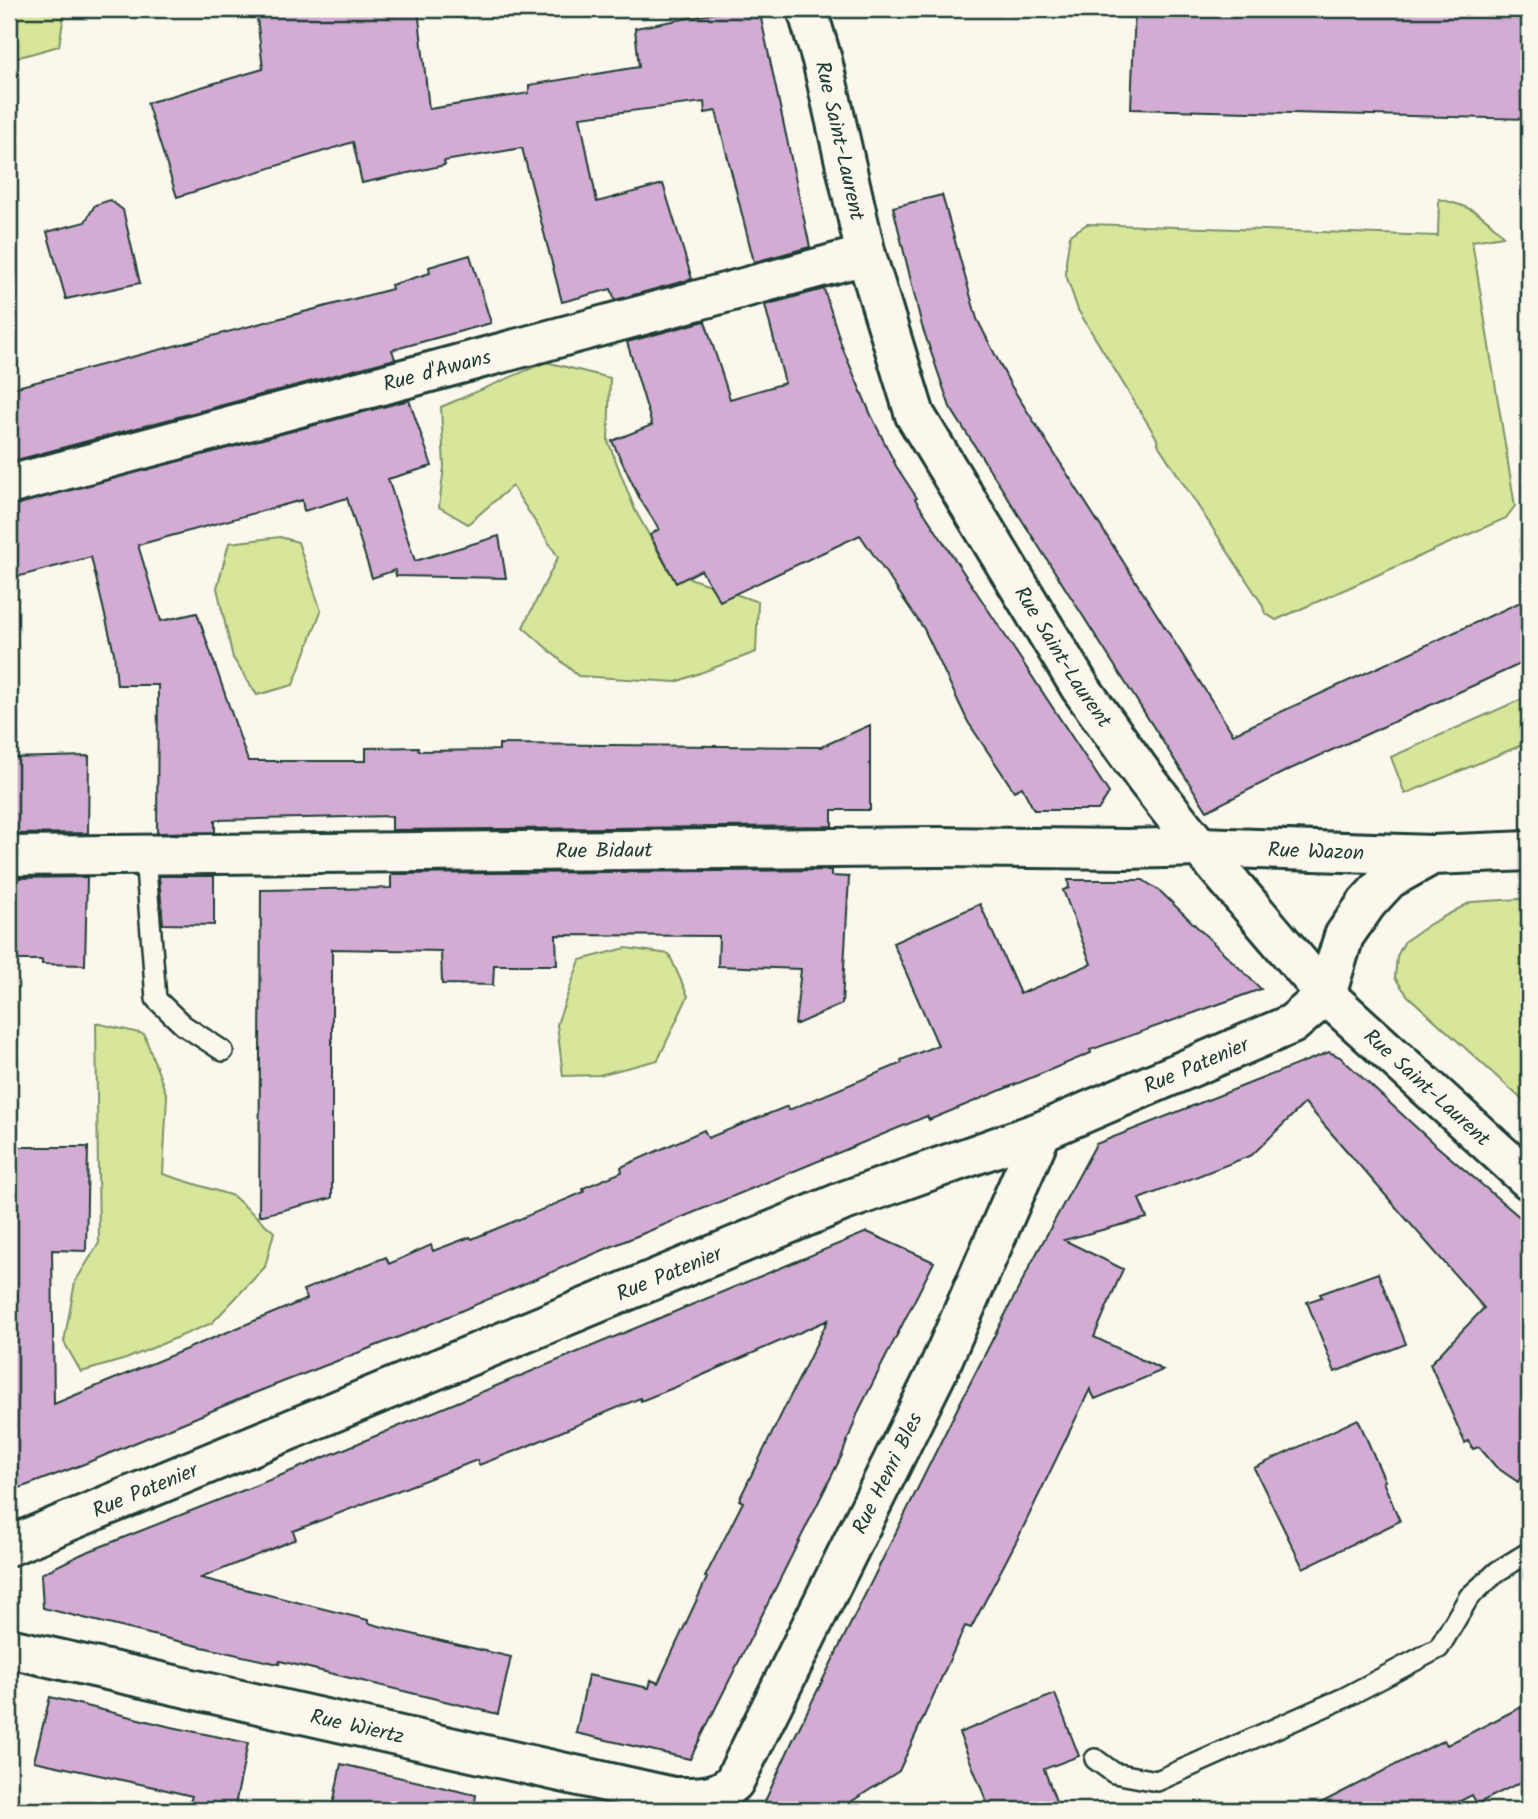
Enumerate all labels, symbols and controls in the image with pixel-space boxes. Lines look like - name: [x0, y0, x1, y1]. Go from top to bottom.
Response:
- street label: Rue Saint-Laurent: [805, 58, 873, 225]
- street label: Rue d'Awans: [380, 341, 495, 402]
- street label: Rue Saint-Laurent: [1005, 580, 1120, 736]
- street label: Rue Wazon: [1267, 834, 1365, 871]
- street label: Rue Bidaut: [555, 835, 654, 869]
- street label: Rue Saint-Laurent: [1355, 1021, 1498, 1156]
- street label: Rue Patenier: [1139, 1029, 1255, 1104]
- street label: Rue Patenier: [612, 1238, 728, 1311]
- street label: Rue Henri Bles: [844, 1407, 932, 1540]
- street label: Rue Patenier: [88, 1454, 204, 1528]
- street label: Rue Wiertz: [307, 1701, 407, 1754]

